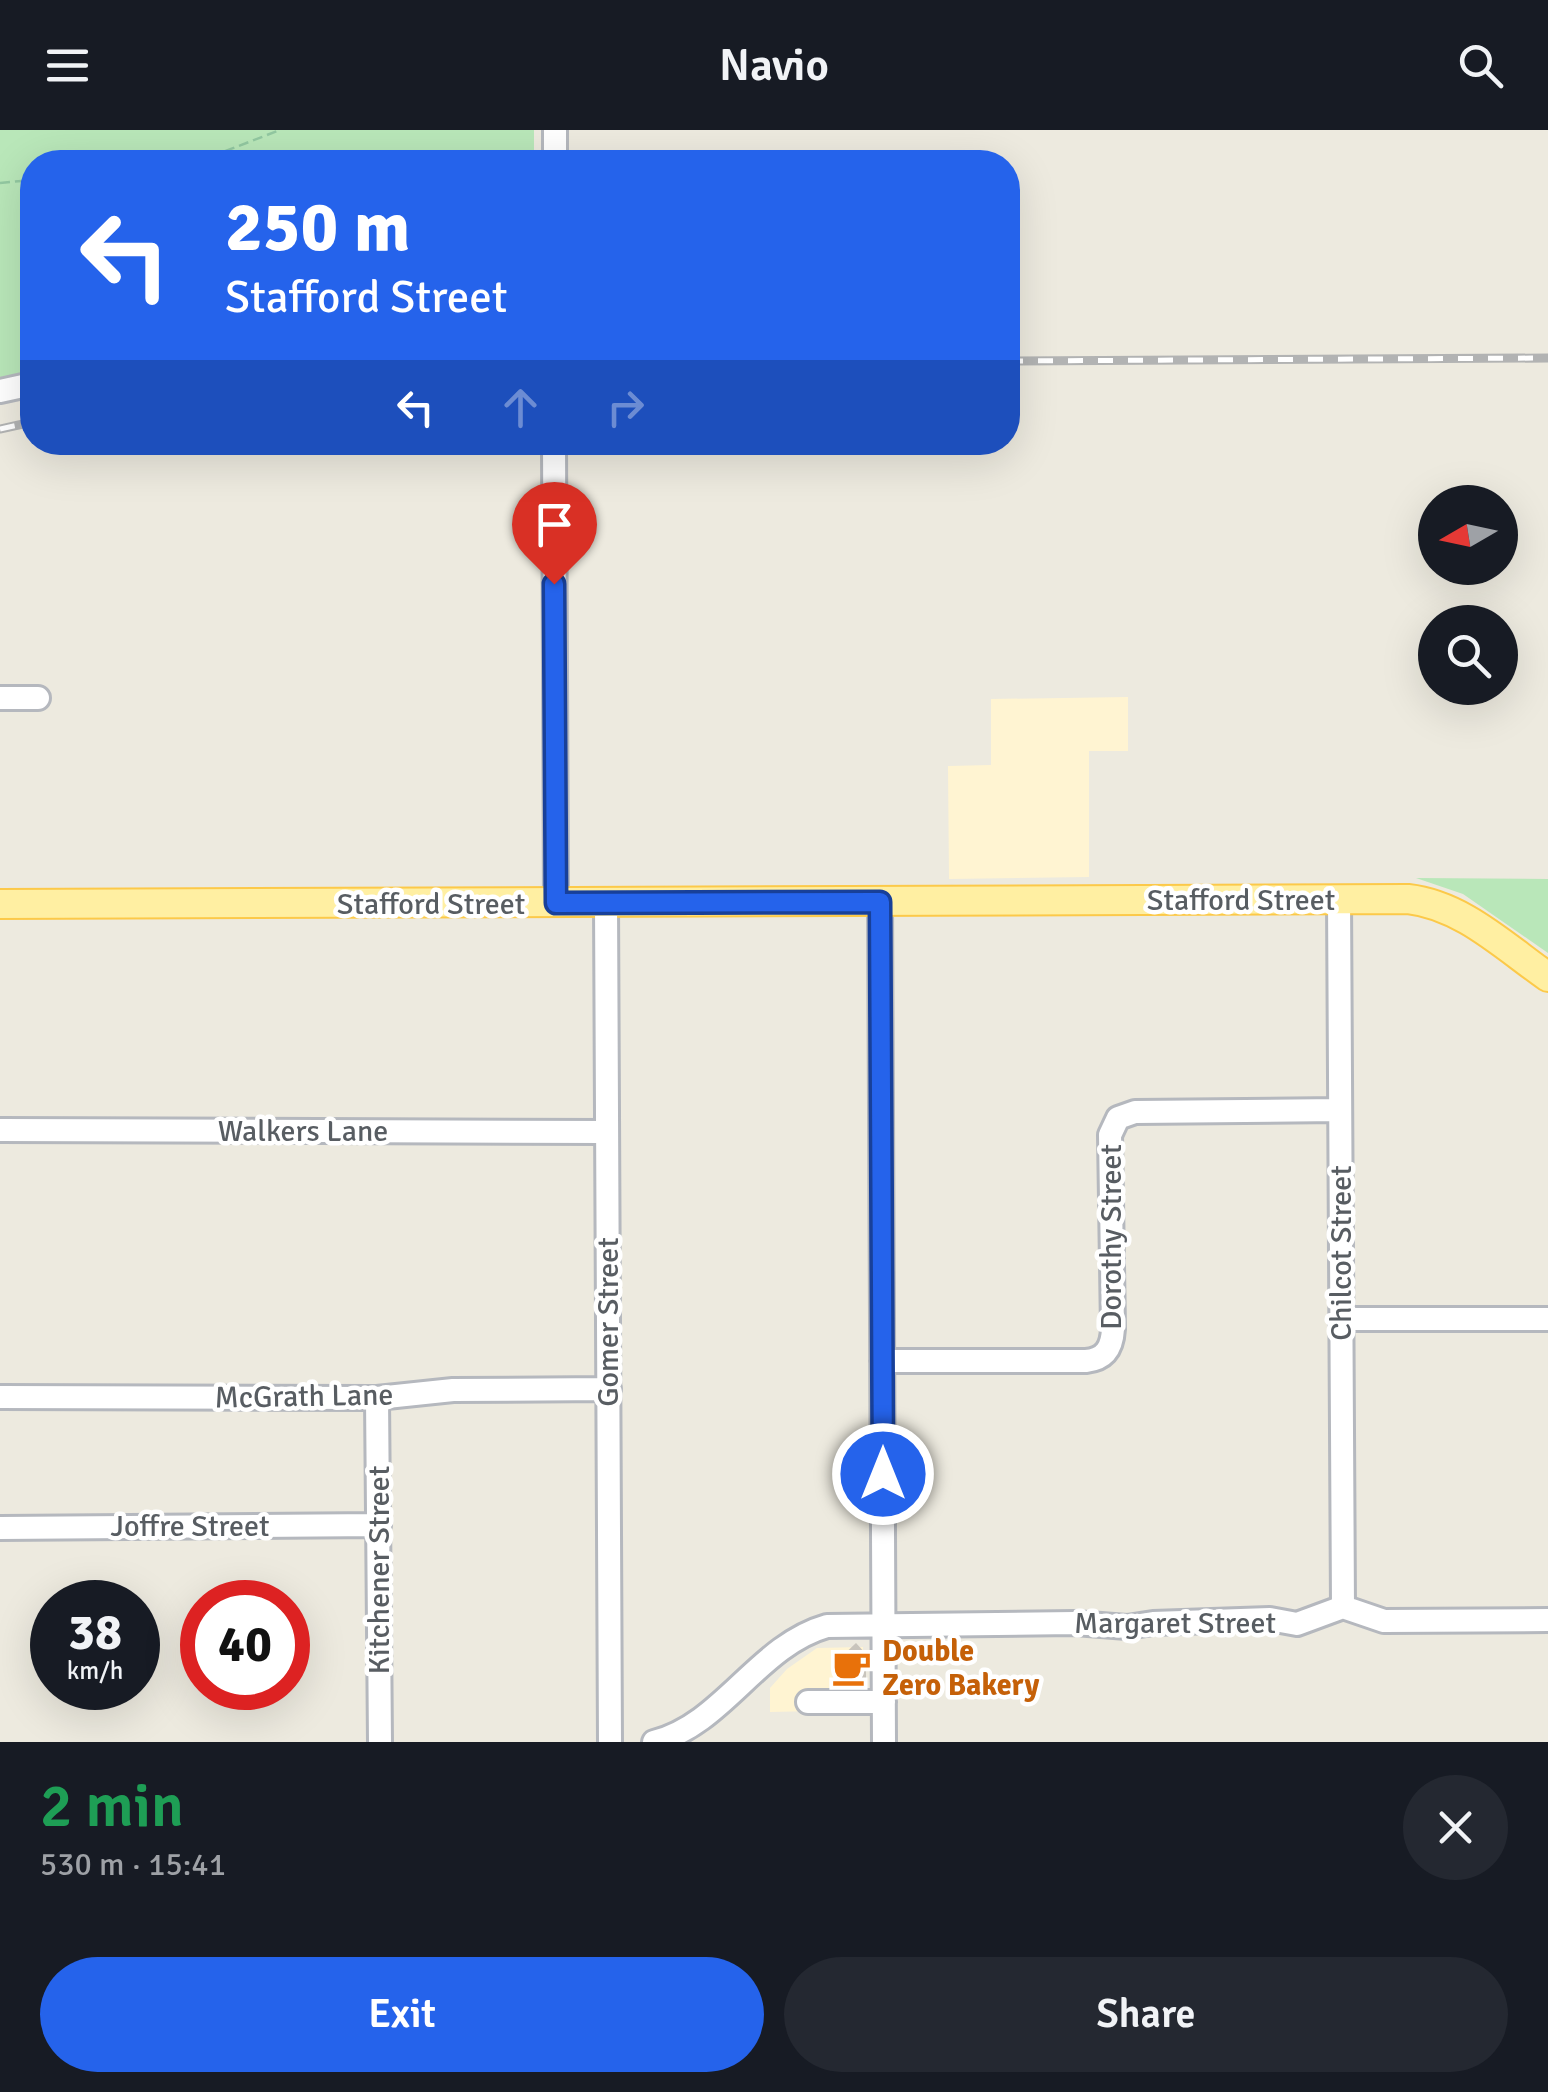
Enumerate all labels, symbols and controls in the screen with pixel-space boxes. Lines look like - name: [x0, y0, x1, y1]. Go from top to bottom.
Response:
- icon: menu: [40, 38, 95, 93]
- text: Navio: [719, 38, 829, 93]
- icon: search: [1453, 38, 1508, 93]
- text: 250 m: [225, 184, 410, 270]
- icon: left: [60, 190, 190, 320]
- text: Stafford Street: [225, 270, 508, 325]
- icon: left: [388, 380, 443, 435]
- icon: ahead: [493, 380, 548, 435]
- icon: right: [598, 380, 653, 435]
- pin: [512, 482, 597, 585]
- north arrow: [1418, 485, 1518, 585]
- map controls: [1418, 485, 1518, 705]
- icon: arrive: [527, 497, 582, 552]
- button: search: [1418, 605, 1518, 705]
- street label: Stafford Street: [1147, 882, 1335, 919]
- street label: Stafford Street: [337, 886, 525, 923]
- street label: Walkers Lane: [218, 1113, 388, 1150]
- street label: Dorothy Street: [1093, 1144, 1130, 1330]
- street label: Chilcot Street: [1323, 1165, 1360, 1341]
- street label: Gomer Street: [590, 1237, 627, 1407]
- street label: McGrath Lane: [214, 1376, 394, 1417]
- position arrow: [831, 1422, 935, 1526]
- street label: Kitchener Street: [361, 1466, 398, 1674]
- street label: Joffre Street: [111, 1508, 269, 1545]
- speed limit sign: 40: [180, 1580, 310, 1710]
- text: 38: [68, 1602, 122, 1664]
- street label: Margaret Street: [1074, 1605, 1276, 1642]
- place label: Double Zero Bakery: [882, 1633, 1040, 1704]
- cafe icon: Double Zero Bakery: [831, 1647, 873, 1689]
- text: km/h: [67, 1655, 123, 1686]
- text: 2 min: [40, 1770, 184, 1844]
- button: close: [1403, 1775, 1508, 1880]
- text: 530 m · 15:41: [40, 1845, 226, 1884]
- button: Exit: [40, 1957, 764, 2072]
- button: Share: [784, 1957, 1508, 2072]

